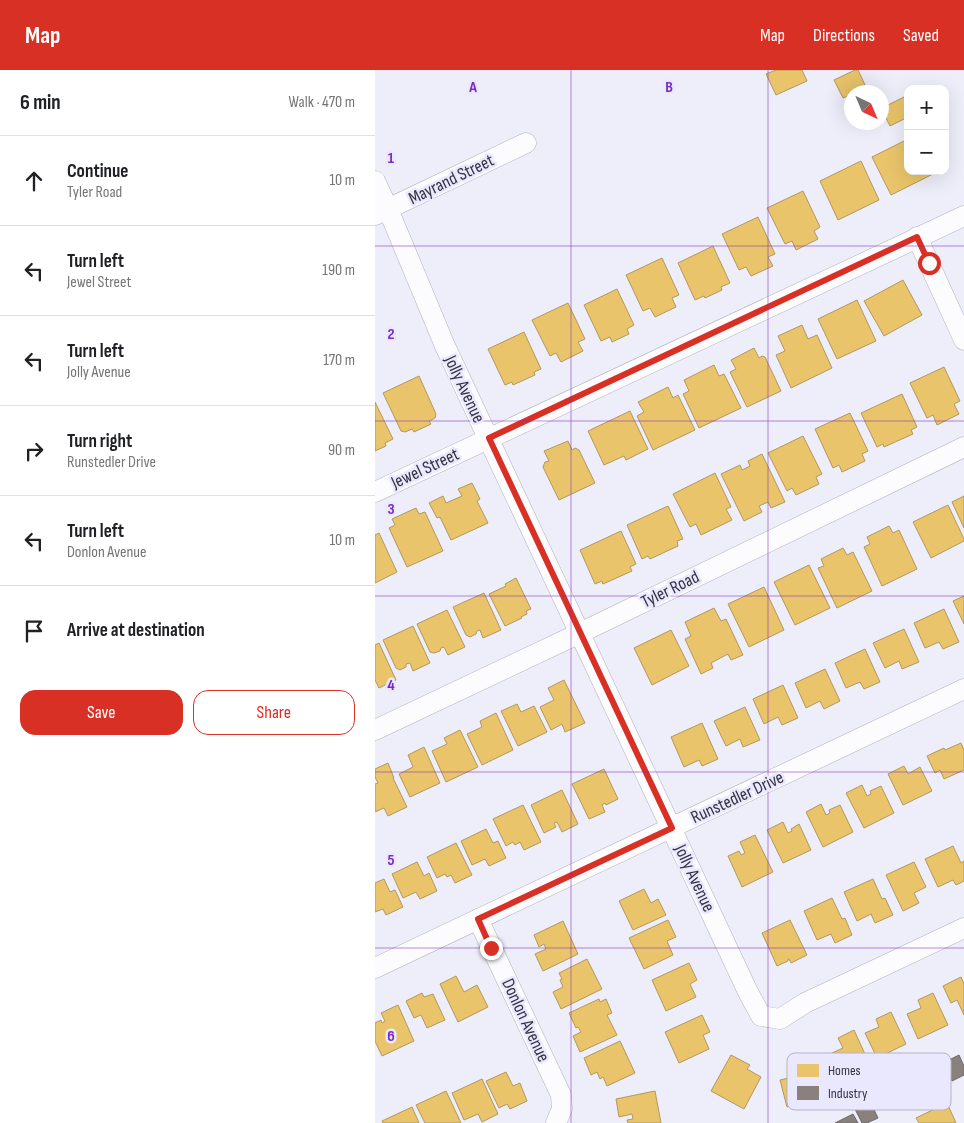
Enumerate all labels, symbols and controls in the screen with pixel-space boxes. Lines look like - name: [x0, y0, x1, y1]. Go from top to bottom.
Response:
- text: Map: [25, 21, 60, 50]
- text: Map: [760, 25, 785, 46]
- text: Directions: [813, 25, 875, 46]
- text: Saved: [903, 25, 939, 46]
- text: A: [468, 78, 477, 97]
- text: B: [665, 78, 673, 97]
- north arrow: [844, 85, 889, 130]
- map controls: [904, 85, 949, 175]
- button: +: [904, 85, 949, 130]
- text: 6 min: [20, 90, 61, 115]
- text: Walk · 470 m: [289, 93, 355, 112]
- button: −: [904, 130, 949, 175]
- text: 1: [388, 149, 395, 168]
- street label: Mayrand Street: [405, 150, 498, 209]
- text: Continue: [67, 160, 128, 183]
- icon: ahead: [20, 167, 48, 195]
- text: 10 m: [329, 171, 355, 190]
- text: Tyler Road: [67, 183, 122, 202]
- text: Turn left: [67, 250, 124, 273]
- route start: [918, 252, 941, 275]
- icon: left: [20, 257, 48, 285]
- text: 190 m: [322, 261, 355, 280]
- text: Jewel Street: [67, 273, 131, 292]
- text: 2: [387, 325, 395, 344]
- text: Turn left: [67, 340, 124, 363]
- icon: left: [20, 347, 48, 375]
- text: 170 m: [323, 351, 355, 370]
- street label: Jolly Avenue: [439, 351, 489, 426]
- text: Jolly Avenue: [67, 363, 131, 382]
- text: Turn right: [67, 430, 132, 453]
- icon: right: [20, 437, 48, 465]
- text: 90 m: [328, 441, 355, 460]
- street label: Jewel Street: [387, 443, 463, 494]
- text: Runstedler Drive: [67, 453, 156, 472]
- text: 3: [387, 500, 395, 519]
- text: Turn left: [67, 520, 124, 543]
- icon: left: [20, 527, 48, 555]
- text: 10 m: [329, 531, 355, 550]
- text: Donlon Avenue: [67, 543, 147, 562]
- street label: Tyler Road: [638, 566, 703, 613]
- icon: arrive: [20, 617, 48, 645]
- text: Arrive at destination: [67, 619, 205, 642]
- text: 4: [387, 676, 395, 695]
- button: Save: [20, 690, 183, 735]
- button: Share: [193, 690, 355, 735]
- street label: Runstedler Drive: [687, 767, 787, 828]
- street label: Jolly Avenue: [669, 840, 719, 915]
- text: 5: [387, 851, 395, 870]
- route end: [480, 937, 503, 960]
- street label: Donlon Avenue: [497, 975, 554, 1065]
- text: 6: [387, 1027, 395, 1046]
- legend: [787, 1053, 951, 1110]
- text: Homes: [828, 1062, 861, 1079]
- text: Industry: [828, 1085, 868, 1102]

